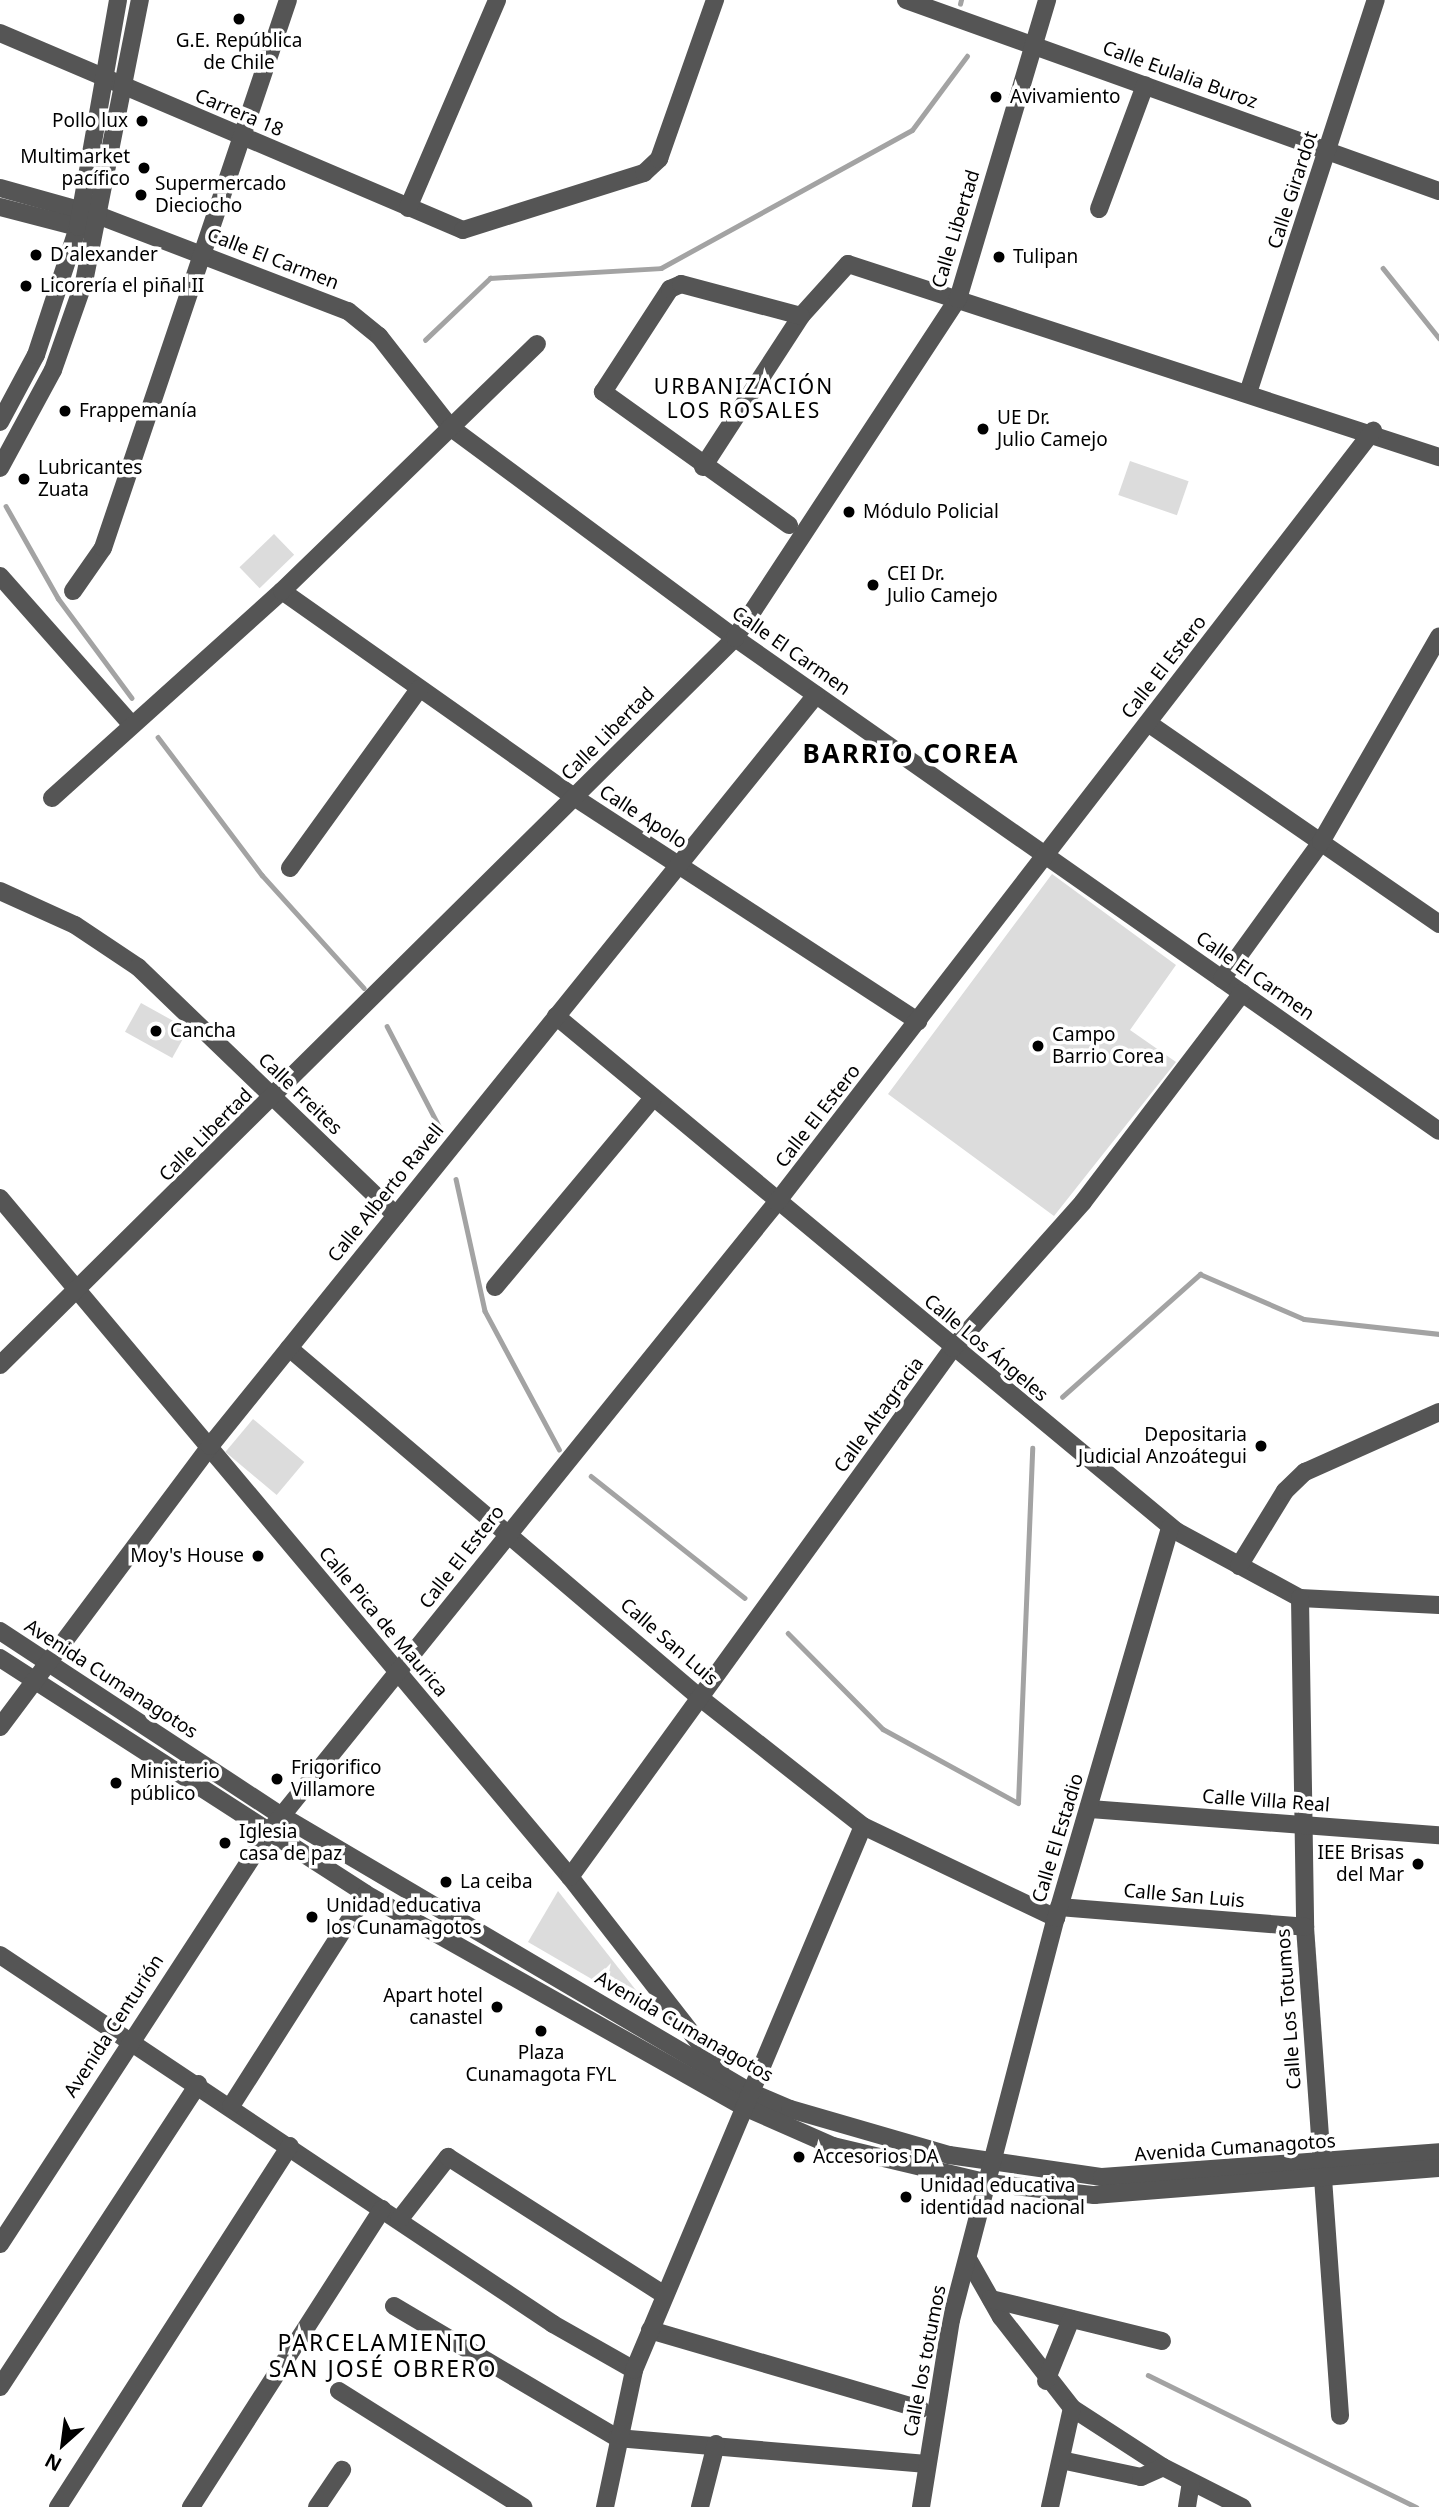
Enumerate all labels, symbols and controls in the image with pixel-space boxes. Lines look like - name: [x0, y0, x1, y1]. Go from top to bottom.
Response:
- marker: G.E. República de Chile: [231, 11, 247, 27]
- place label: G.E. República de Chile: [176, 30, 302, 74]
- street label: Calle Eulalia Buroz: [1099, 36, 1261, 114]
- street label: Carrera 18: [192, 84, 286, 142]
- place label: Avivamiento: [1010, 86, 1120, 108]
- marker: Avivamiento: [988, 89, 1004, 105]
- place label: Pollo lux: [52, 110, 128, 132]
- marker: Pollo lux: [134, 113, 150, 129]
- street label: Calle Girardot: [1263, 128, 1323, 252]
- place label: Multimarket pacífico: [20, 146, 130, 190]
- marker: Multimarket pacífico: [136, 160, 152, 176]
- street label: Calle Libertad: [927, 167, 985, 291]
- place label: Supermercado Dieciocho: [155, 173, 286, 217]
- marker: Supermercado Dieciocho: [133, 187, 149, 203]
- street label: Calle El Carmen: [204, 223, 342, 295]
- place label: D´alexander: [50, 244, 158, 266]
- place label: Tulipan: [1013, 246, 1078, 268]
- marker: D´alexander: [28, 247, 44, 263]
- marker: Tulipan: [991, 249, 1007, 265]
- place label: Licorería el piñal II: [40, 275, 204, 297]
- marker: Licorería el piñal II: [18, 278, 34, 294]
- district label: URBANIZACIÓN LOS ROSALES: [655, 373, 833, 423]
- place label: Frappemanía: [79, 400, 197, 422]
- marker: Frappemanía: [57, 403, 73, 419]
- place label: UE Dr. Julio Camejo: [997, 407, 1108, 451]
- marker: UE Dr. Julio Camejo: [975, 421, 991, 437]
- place label: Lubricantes Zuata: [38, 457, 142, 501]
- marker: Lubricantes Zuata: [16, 471, 32, 487]
- place label: Módulo Policial: [863, 501, 999, 523]
- marker: Módulo Policial: [841, 504, 857, 520]
- place label: CEI Dr. Julio Camejo: [887, 563, 998, 607]
- marker: CEI Dr. Julio Camejo: [865, 577, 881, 593]
- street label: Calle El Carmen: [727, 602, 855, 700]
- street label: Calle El Estero: [1117, 611, 1211, 723]
- street label: Calle Libertad: [557, 683, 659, 785]
- district label: BARRIO COREA: [804, 738, 1018, 770]
- street label: Calle Apolo: [595, 780, 691, 854]
- street label: Calle El Carmen: [1191, 927, 1319, 1025]
- place label: Cancha: [170, 1020, 236, 1042]
- marker: Cancha: [148, 1023, 164, 1039]
- place label: Campo Barrio Corea: [1052, 1024, 1164, 1068]
- marker: Campo Barrio Corea: [1030, 1038, 1046, 1054]
- street label: Calle Freites: [253, 1048, 347, 1140]
- street label: Calle El Estero: [771, 1060, 865, 1172]
- street label: Calle Libertad: [155, 1084, 257, 1186]
- street label: Calle Alberto Ravell: [323, 1119, 449, 1267]
- street label: Calle Los Ángeles: [919, 1290, 1053, 1406]
- street label: Calle Altagracia: [829, 1353, 929, 1477]
- place label: Depositaria Judicial Anzoátegui: [1078, 1424, 1247, 1468]
- marker: Depositaria Judicial Anzoátegui: [1253, 1438, 1269, 1454]
- street label: Calle El Estero: [415, 1501, 509, 1613]
- street label: Calle Pica de Maurica: [314, 1542, 452, 1702]
- place label: Moy's House: [130, 1545, 244, 1567]
- marker: Moy's House: [250, 1548, 266, 1564]
- street label: Calle San Luis: [616, 1594, 722, 1690]
- street label: Avenida Cumanagotos: [20, 1615, 202, 1743]
- place label: Frigorifico Villamore: [291, 1757, 382, 1801]
- place label: Ministerio público: [130, 1761, 220, 1805]
- marker: Frigorifico Villamore: [269, 1771, 285, 1787]
- street label: Calle El Estadio: [1028, 1771, 1088, 1905]
- marker: Ministerio público: [108, 1775, 124, 1791]
- street label: Calle Villa Real: [1201, 1785, 1331, 1817]
- place label: Iglesia casa de paz: [239, 1821, 342, 1865]
- marker: Iglesia casa de paz: [217, 1835, 233, 1851]
- place label: IEE Brisas del Mar: [1318, 1842, 1404, 1886]
- marker: IEE Brisas del Mar: [1410, 1856, 1426, 1872]
- place label: La ceiba: [460, 1871, 533, 1893]
- marker: La ceiba: [438, 1874, 454, 1890]
- street label: Calle San Luis: [1122, 1879, 1246, 1913]
- place label: Unidad educativa los Cunamagotos: [326, 1895, 482, 1939]
- marker: Unidad educativa los Cunamagotos: [304, 1909, 320, 1925]
- street label: Calle Los Totumos: [1272, 1928, 1306, 2090]
- street label: Avenida Centurión: [59, 1950, 169, 2102]
- street label: Avenida Cumanagotos: [591, 1967, 777, 2087]
- place label: Apart hotel canastel: [383, 1985, 483, 2029]
- marker: Apart hotel canastel: [489, 1999, 505, 2015]
- marker: Plaza Cunamagota FYL: [533, 2023, 549, 2039]
- place label: Plaza Cunamagota FYL: [466, 2042, 616, 2086]
- street label: Avenida Cumanagotos: [1134, 2130, 1336, 2166]
- place label: Accesorios DA: [813, 2146, 939, 2168]
- marker: Accesorios DA: [791, 2149, 807, 2165]
- place label: Unidad educativa identidad nacional: [920, 2175, 1085, 2219]
- marker: Unidad educativa identidad nacional: [898, 2189, 914, 2205]
- street label: Calle los totumos: [899, 2283, 951, 2439]
- district label: PARCELAMIENTO SAN JOSÉ OBRERO: [271, 2328, 495, 2382]
- north arrow: [28, 2409, 98, 2479]
- text: N: [40, 2447, 66, 2478]

